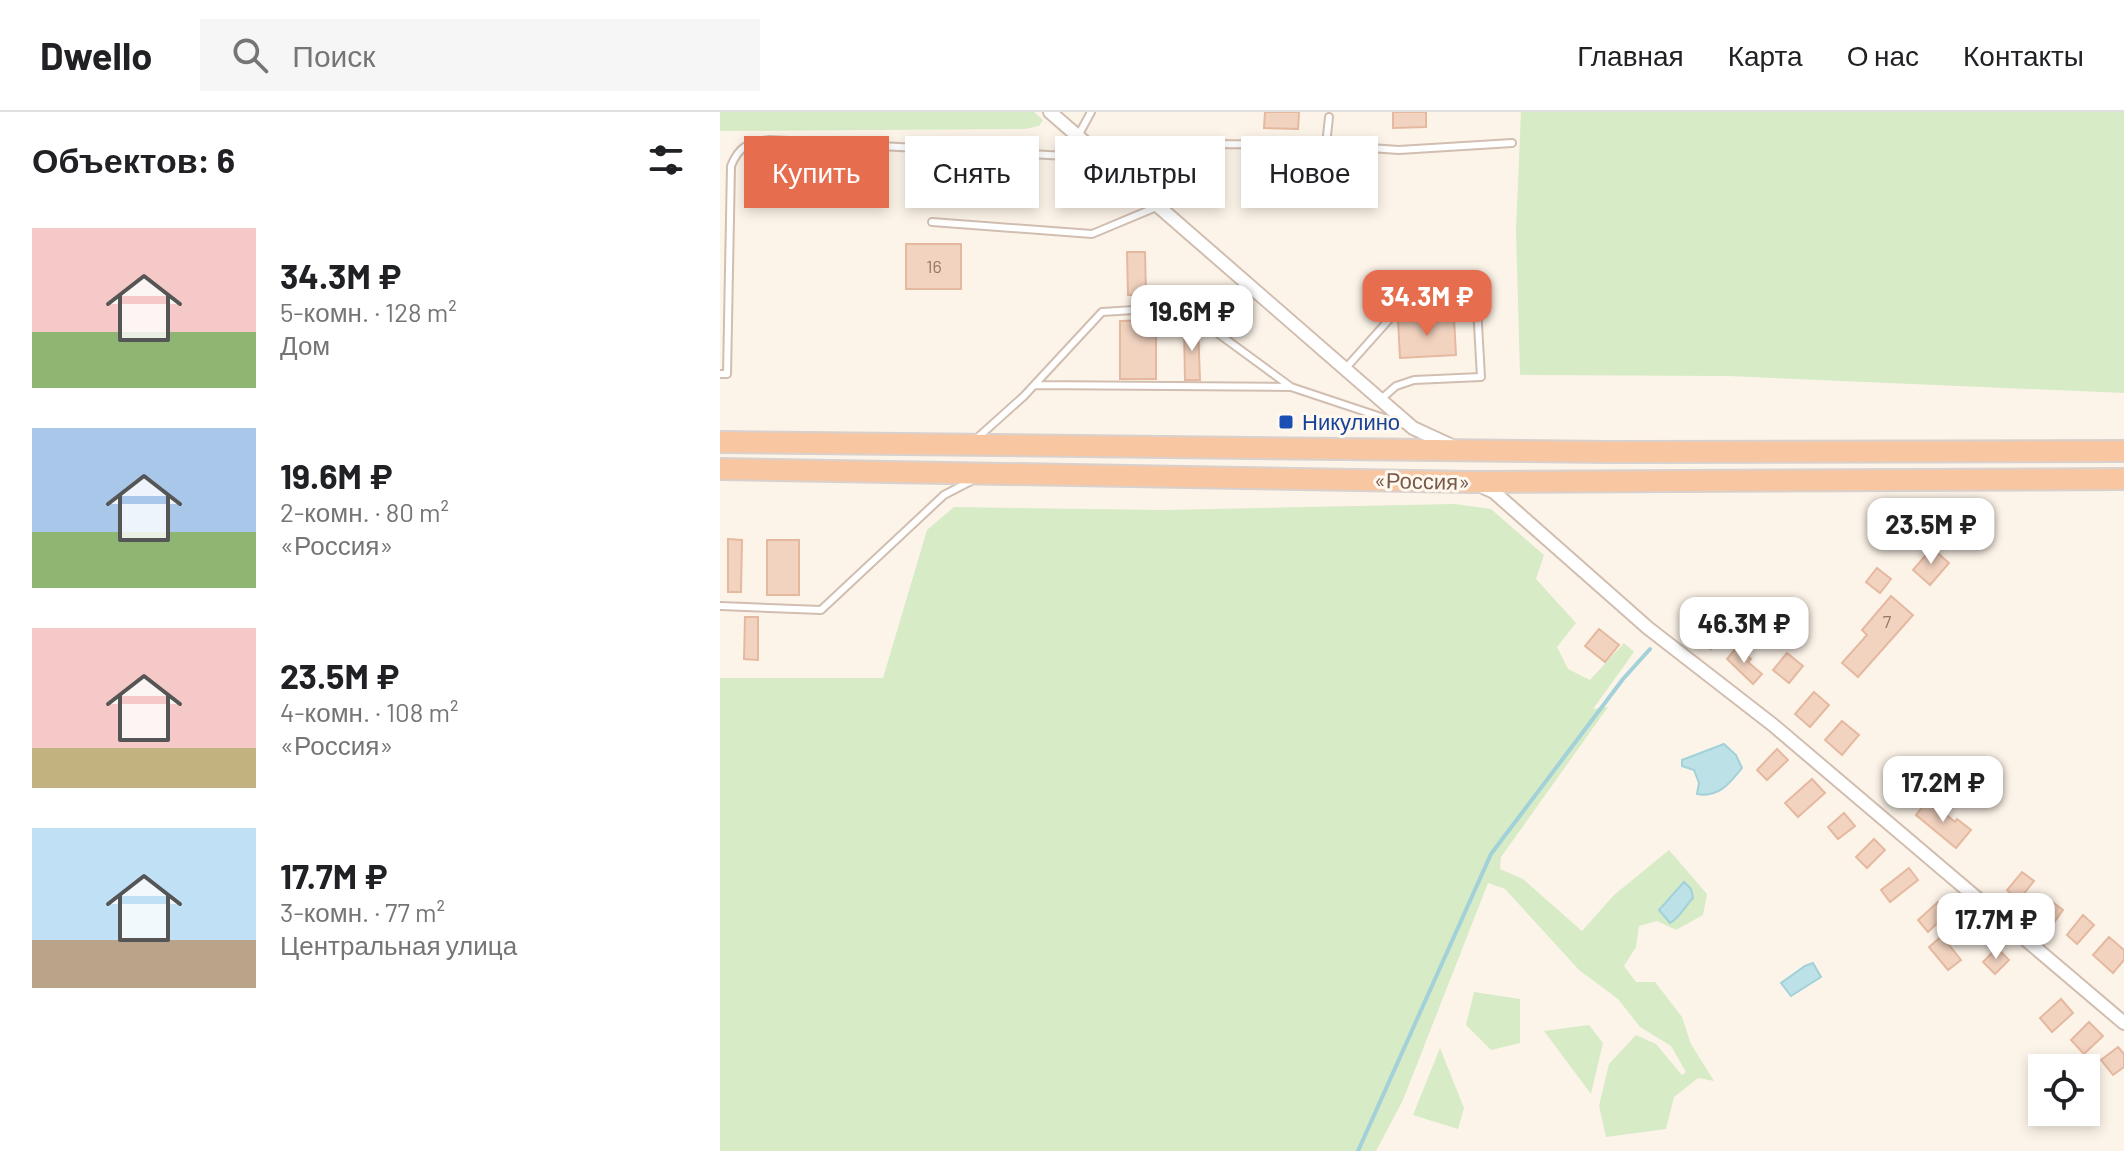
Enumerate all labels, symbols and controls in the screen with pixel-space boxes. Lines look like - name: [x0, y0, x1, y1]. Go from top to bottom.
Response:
- search box: [200, 19, 760, 91]
- text: Dwello: [40, 32, 152, 78]
- icon: search: [228, 33, 272, 77]
- text: Поиск: [292, 37, 375, 73]
- text: Главная: [1577, 38, 1684, 72]
- text: Карта: [1728, 38, 1803, 72]
- text: О нас: [1847, 38, 1919, 72]
- text: Контакты: [1963, 38, 2084, 72]
- chip: Купить: [744, 136, 889, 208]
- chip: Снять: [905, 136, 1039, 208]
- chip: Фильтры: [1055, 136, 1225, 208]
- chip: Новое: [1241, 136, 1378, 208]
- icon: filters: [644, 138, 688, 182]
- text: Объектов: 6: [32, 139, 235, 180]
- text: 34.3M ₽: [280, 255, 401, 296]
- house number: 16: [926, 255, 942, 277]
- icon: home: [96, 260, 192, 356]
- pin: 34.3M ₽: [1353, 270, 1501, 338]
- text: 34.3M ₽: [1381, 280, 1473, 311]
- pin: 19.6M ₽: [1118, 285, 1266, 353]
- text: 19.6M ₽: [1149, 295, 1235, 326]
- text: 5-комн. · 128 m²: [280, 296, 457, 327]
- text: Дом: [280, 329, 330, 360]
- place label: Никулино: [1302, 408, 1400, 435]
- marker: Никулино: [1277, 413, 1295, 431]
- text: 19.6M ₽: [280, 455, 392, 496]
- icon: home: [96, 460, 192, 556]
- street label: «Россия»: [1374, 466, 1470, 494]
- text: 2-комн. · 80 m²: [280, 496, 449, 527]
- pin: 23.5M ₽: [1857, 498, 2005, 566]
- text: 23.5M ₽: [1885, 508, 1977, 539]
- text: «Россия»: [280, 529, 393, 560]
- pin: 46.3M ₽: [1670, 597, 1818, 665]
- text: 46.3M ₽: [1698, 607, 1790, 638]
- house number: 7: [1883, 610, 1892, 632]
- text: 23.5M ₽: [280, 655, 399, 696]
- icon: home: [96, 660, 192, 756]
- text: 4-комн. · 108 m²: [280, 696, 459, 727]
- text: «Россия»: [280, 729, 393, 760]
- pin: 17.2M ₽: [1869, 756, 2017, 824]
- text: 17.2M ₽: [1901, 766, 1985, 797]
- text: 17.7M ₽: [280, 855, 388, 896]
- icon: home: [96, 860, 192, 956]
- pin: 17.7M ₽: [1922, 893, 2070, 961]
- text: 3-комн. · 77 m²: [280, 896, 445, 927]
- text: 17.7M ₽: [1955, 903, 2037, 934]
- text: Центральная улица: [280, 929, 517, 960]
- map controls: [2028, 1054, 2100, 1126]
- button: locate: [2028, 1054, 2100, 1126]

